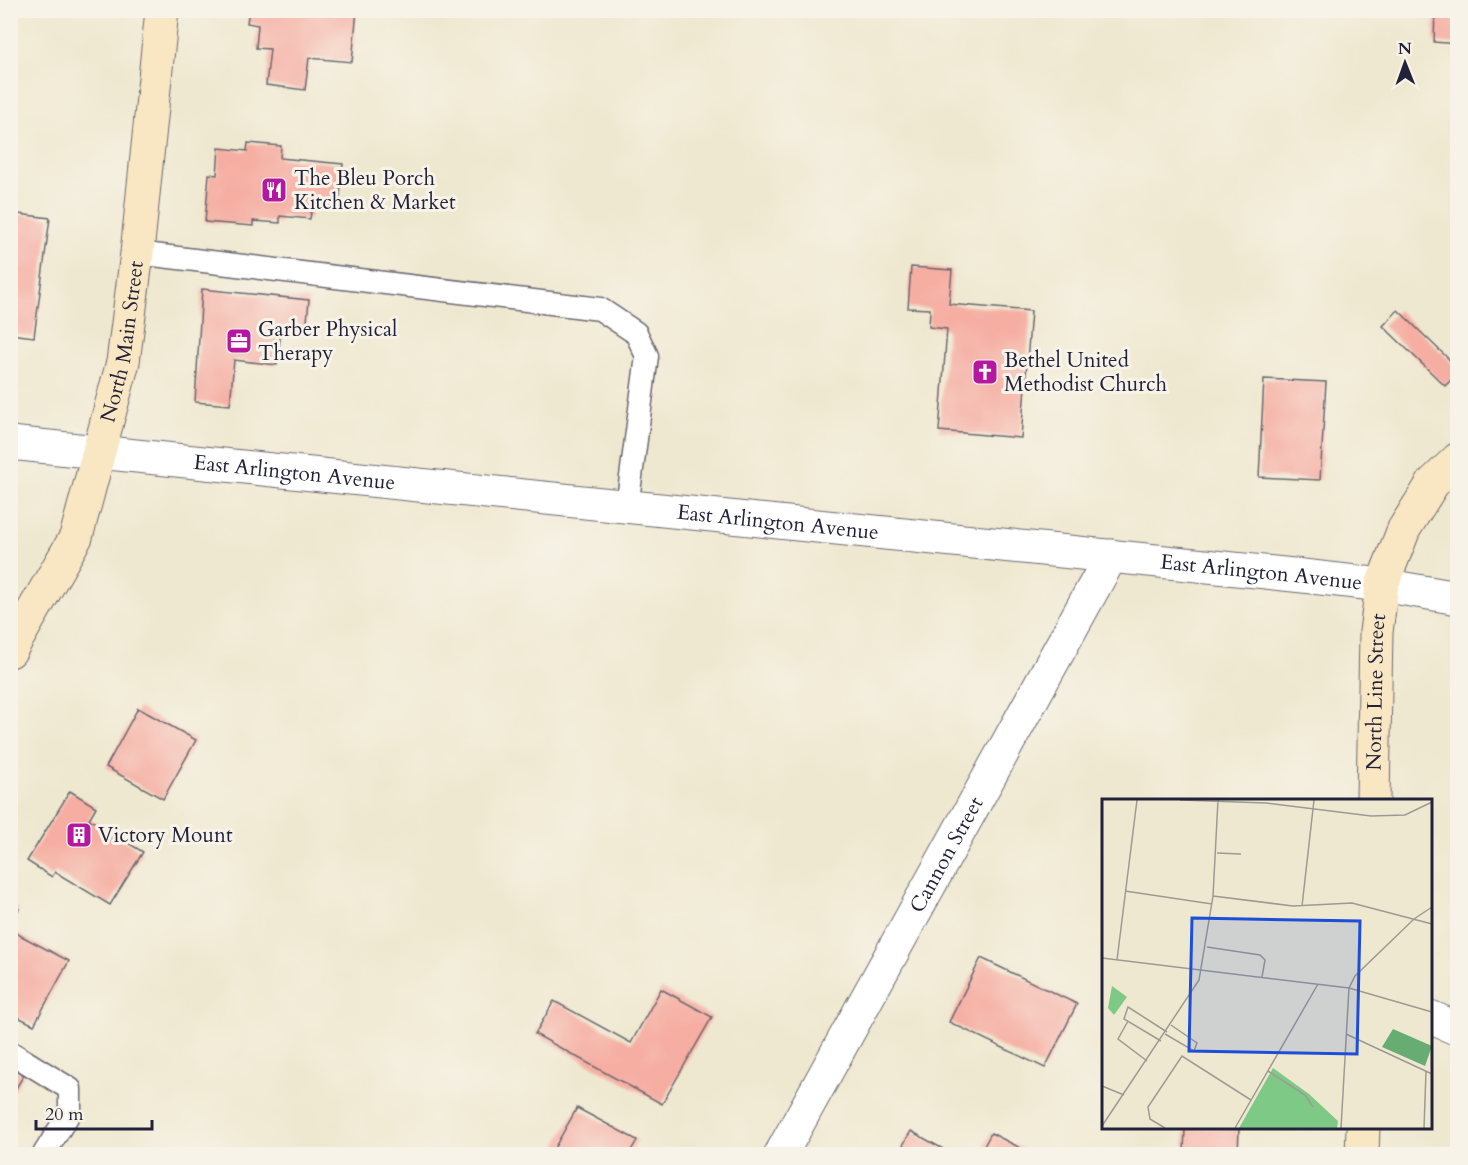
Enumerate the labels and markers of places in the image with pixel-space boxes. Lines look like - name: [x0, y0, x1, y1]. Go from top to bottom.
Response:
- place label: The Bleu Porch Kitchen & Market: [294, 164, 456, 217]
- restaurant icon: The Bleu Porch Kitchen & Market: [259, 175, 289, 205]
- place label: Garber Physical Therapy: [258, 315, 397, 368]
- office icon: Garber Physical Therapy: [224, 326, 254, 356]
- place label: Bethel United Methodist Church: [1004, 346, 1168, 399]
- church icon: Bethel United Methodist Church: [970, 357, 1000, 387]
- building icon: Victory Mount: [64, 820, 94, 850]
- place label: Victory Mount: [98, 821, 233, 850]

